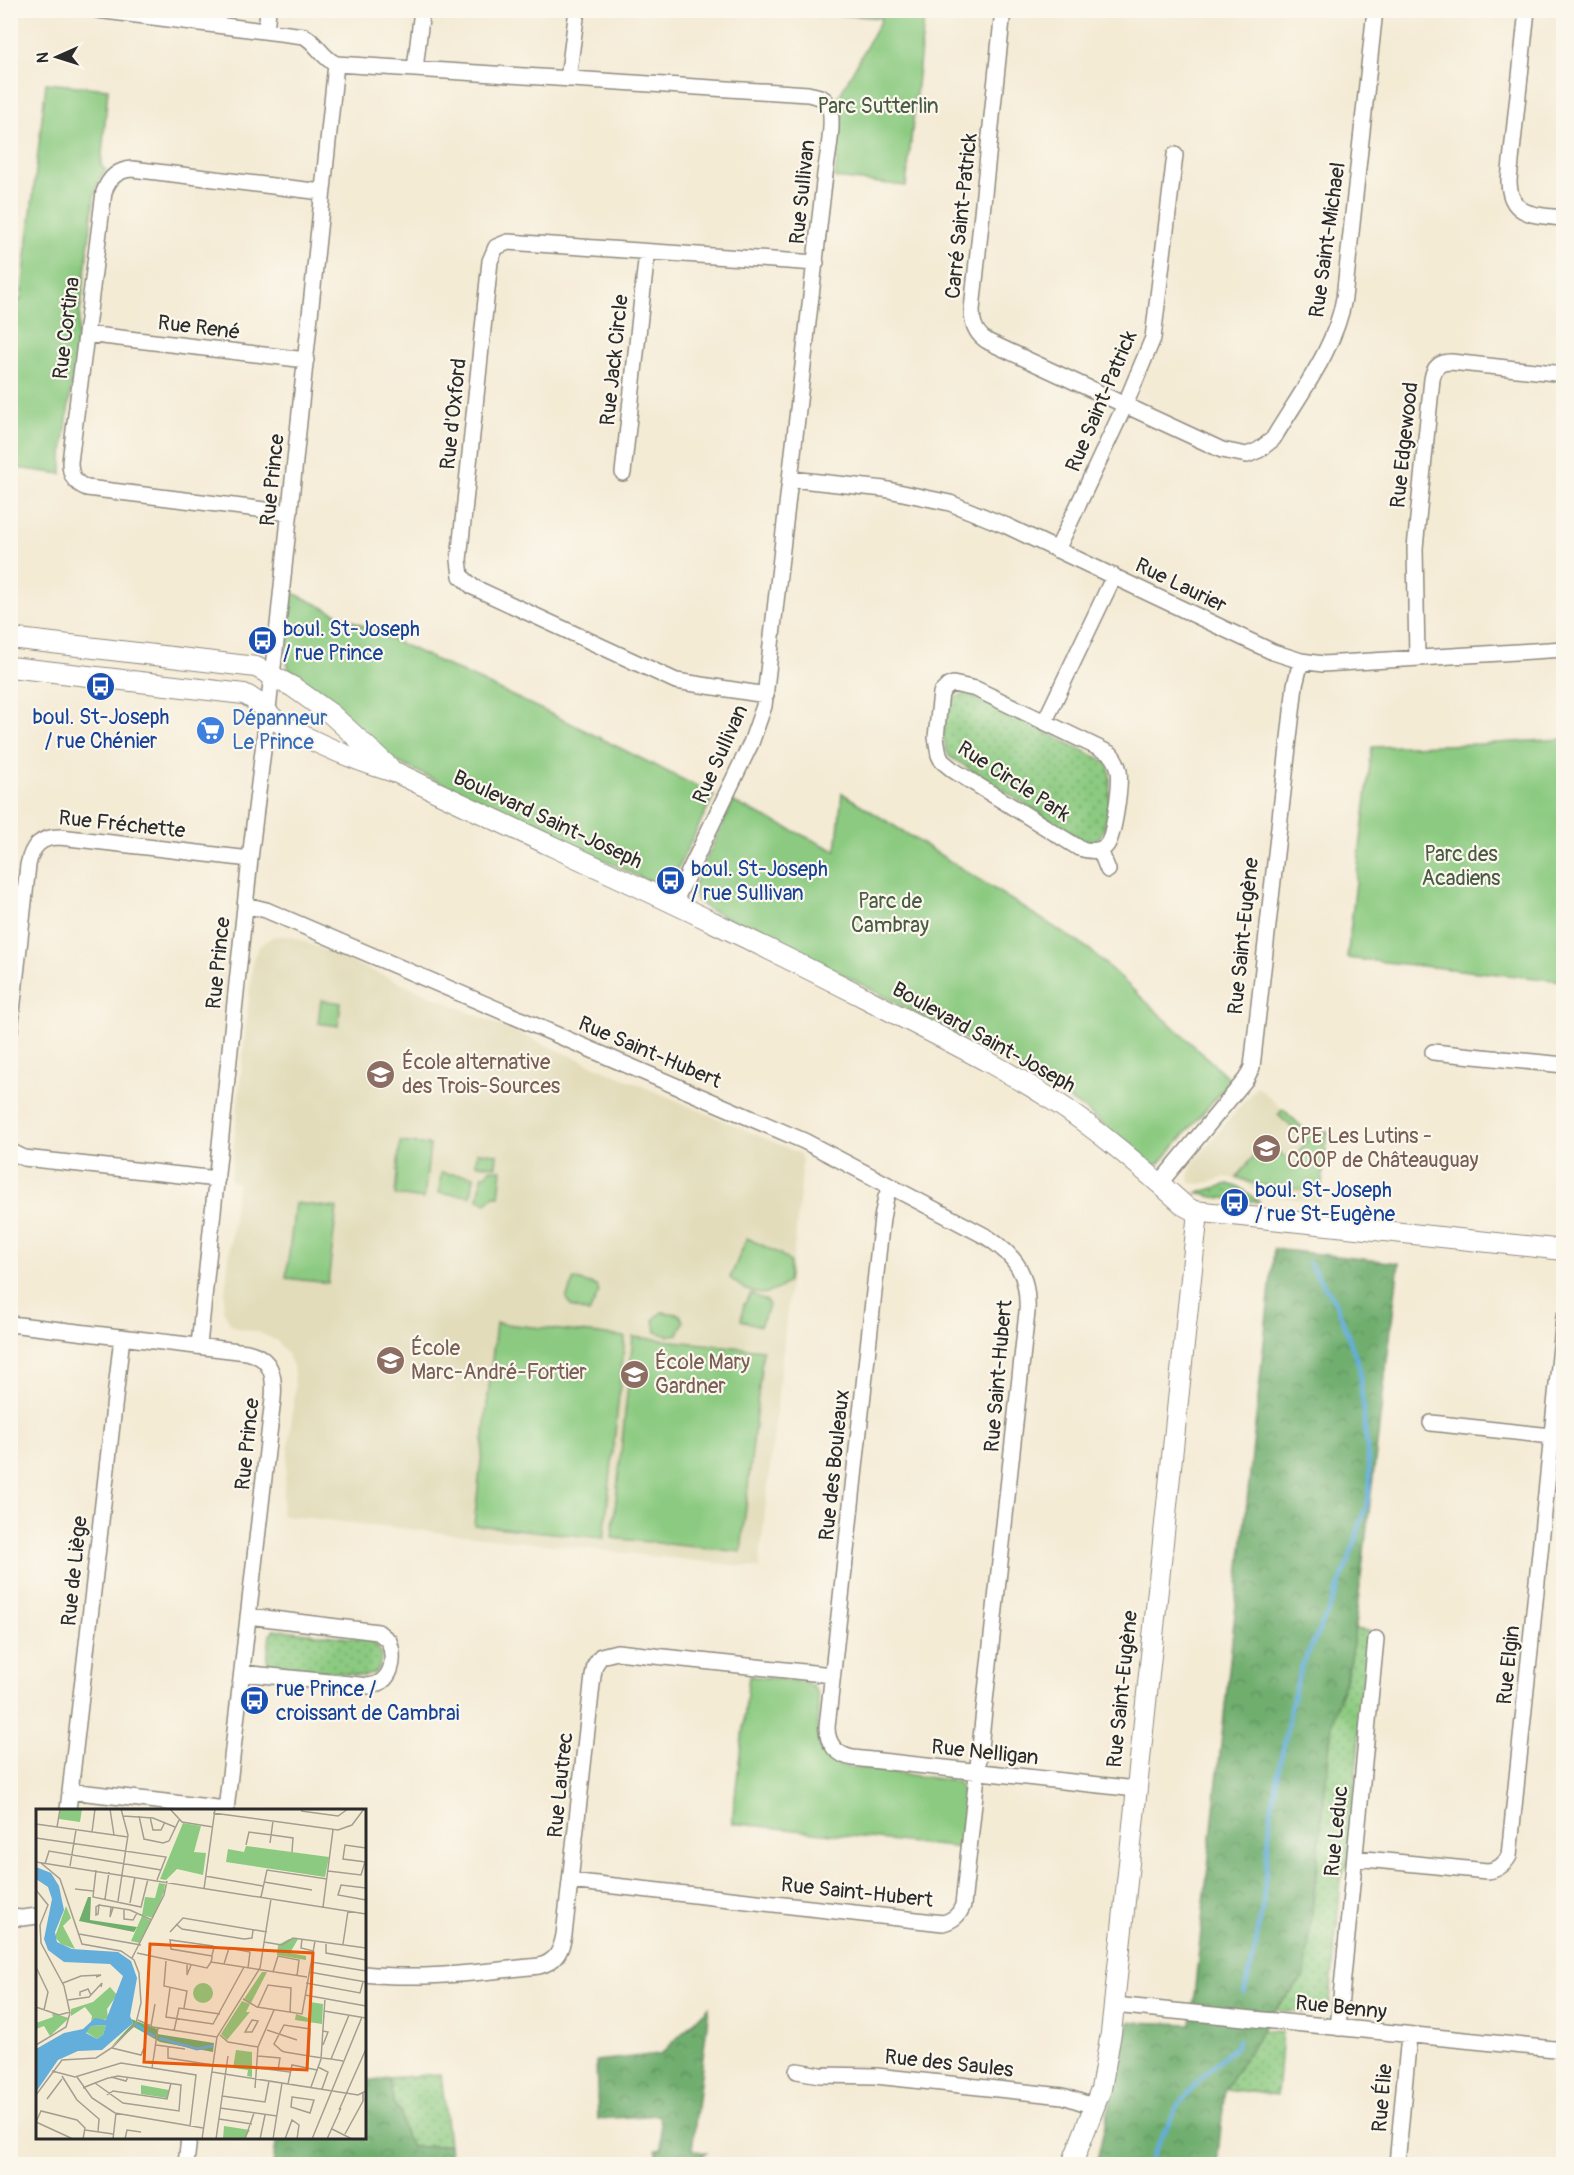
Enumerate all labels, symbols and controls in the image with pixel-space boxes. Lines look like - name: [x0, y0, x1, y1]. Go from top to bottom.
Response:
- north arrow: [27, 27, 87, 87]
- text: N: [33, 52, 53, 64]
- park label: Parc Sutterlin: [817, 93, 939, 120]
- street label: Carré Saint-Patrick: [939, 132, 984, 300]
- street label: Rue Sullivan: [784, 138, 821, 246]
- street label: Rue Saint-Michael: [1303, 161, 1352, 320]
- street label: Rue Cortina: [47, 275, 86, 381]
- street label: Rue Jack Circle: [594, 293, 635, 427]
- street label: Rue René: [156, 309, 242, 346]
- street label: Rue Saint-Patrick: [1060, 326, 1143, 476]
- street label: Rue d'Oxford: [434, 357, 473, 471]
- street label: Rue Edgewood: [1384, 381, 1425, 509]
- street label: Rue Prince: [254, 432, 291, 528]
- street label: Rue Laurier: [1131, 552, 1231, 619]
- place label: boul. St-Joseph / rue Prince: [283, 616, 420, 667]
- bus stop icon: boul. St-Joseph / rue Prince: [246, 625, 278, 657]
- bus stop icon: boul. St-Joseph / rue Chénier: [85, 670, 117, 702]
- street label: Rue Sullivan: [687, 701, 754, 808]
- place label: boul. St-Joseph / rue Chénier: [33, 704, 169, 755]
- place label: Dépanneur Le Prince: [232, 705, 328, 756]
- supermarket icon: Dépanneur Le Prince: [195, 714, 227, 746]
- street label: Rue Circle Park: [952, 735, 1075, 828]
- street label: Boulevard Saint-Joseph: [449, 764, 647, 875]
- street label: Rue Fréchette: [57, 804, 187, 845]
- park label: Parc des Acadiens: [1422, 841, 1501, 892]
- place label: boul. St-Joseph / rue Sullivan: [691, 856, 828, 907]
- street label: Rue Saint-Eugène: [1222, 856, 1265, 1016]
- bus stop icon: boul. St-Joseph / rue Sullivan: [654, 865, 686, 897]
- park label: Parc de Cambray: [851, 888, 929, 939]
- street label: Rue Prince: [200, 915, 237, 1011]
- street label: Boulevard Saint-Joseph: [887, 976, 1080, 1099]
- street label: Rue Saint-Hubert: [574, 1010, 726, 1095]
- place label: École alternative des Trois-Sources: [402, 1049, 561, 1100]
- school or university icon: École alternative des Trois-Sources: [365, 1058, 397, 1090]
- place label: CPE Les Lutins - COOP de Châteauguay: [1287, 1123, 1479, 1174]
- school or university icon: CPE Les Lutins - COOP de Châteauguay: [1250, 1132, 1282, 1164]
- place label: boul. St-Joseph / rue St-Eugène: [1255, 1177, 1396, 1228]
- bus stop icon: boul. St-Joseph / rue St-Eugène: [1218, 1186, 1250, 1218]
- street label: Rue Saint-Hubert: [978, 1298, 1019, 1453]
- place label: École Marc-André-Fortier: [411, 1335, 587, 1386]
- school or university icon: École Marc-André-Fortier: [374, 1344, 406, 1376]
- place label: École Mary Gardner: [655, 1349, 750, 1400]
- school or university icon: École Mary Gardner: [618, 1358, 650, 1390]
- street label: Rue des Bouleaux: [813, 1388, 856, 1542]
- street label: Rue Prince: [229, 1396, 266, 1492]
- street label: Rue de Liège: [55, 1514, 94, 1628]
- street label: Rue Saint-Eugène: [1101, 1609, 1144, 1769]
- street label: Rue Elgin: [1491, 1624, 1526, 1706]
- place label: rue Prince / croissant de Cambrai: [276, 1676, 460, 1727]
- bus stop icon: rue Prince / croissant de Cambrai: [239, 1685, 271, 1717]
- street label: Rue Lautrec: [542, 1731, 579, 1839]
- street label: Rue Nelligan: [930, 1733, 1040, 1772]
- street label: Rue Leduc: [1318, 1784, 1355, 1878]
- inset map: [36, 1809, 366, 2139]
- street label: Rue Saint-Hubert: [780, 1871, 935, 1914]
- street label: Rue Benny: [1294, 1989, 1388, 2026]
- street label: Rue des Saules: [883, 2043, 1015, 2084]
- street label: Rue Élie: [1366, 2062, 1399, 2133]

